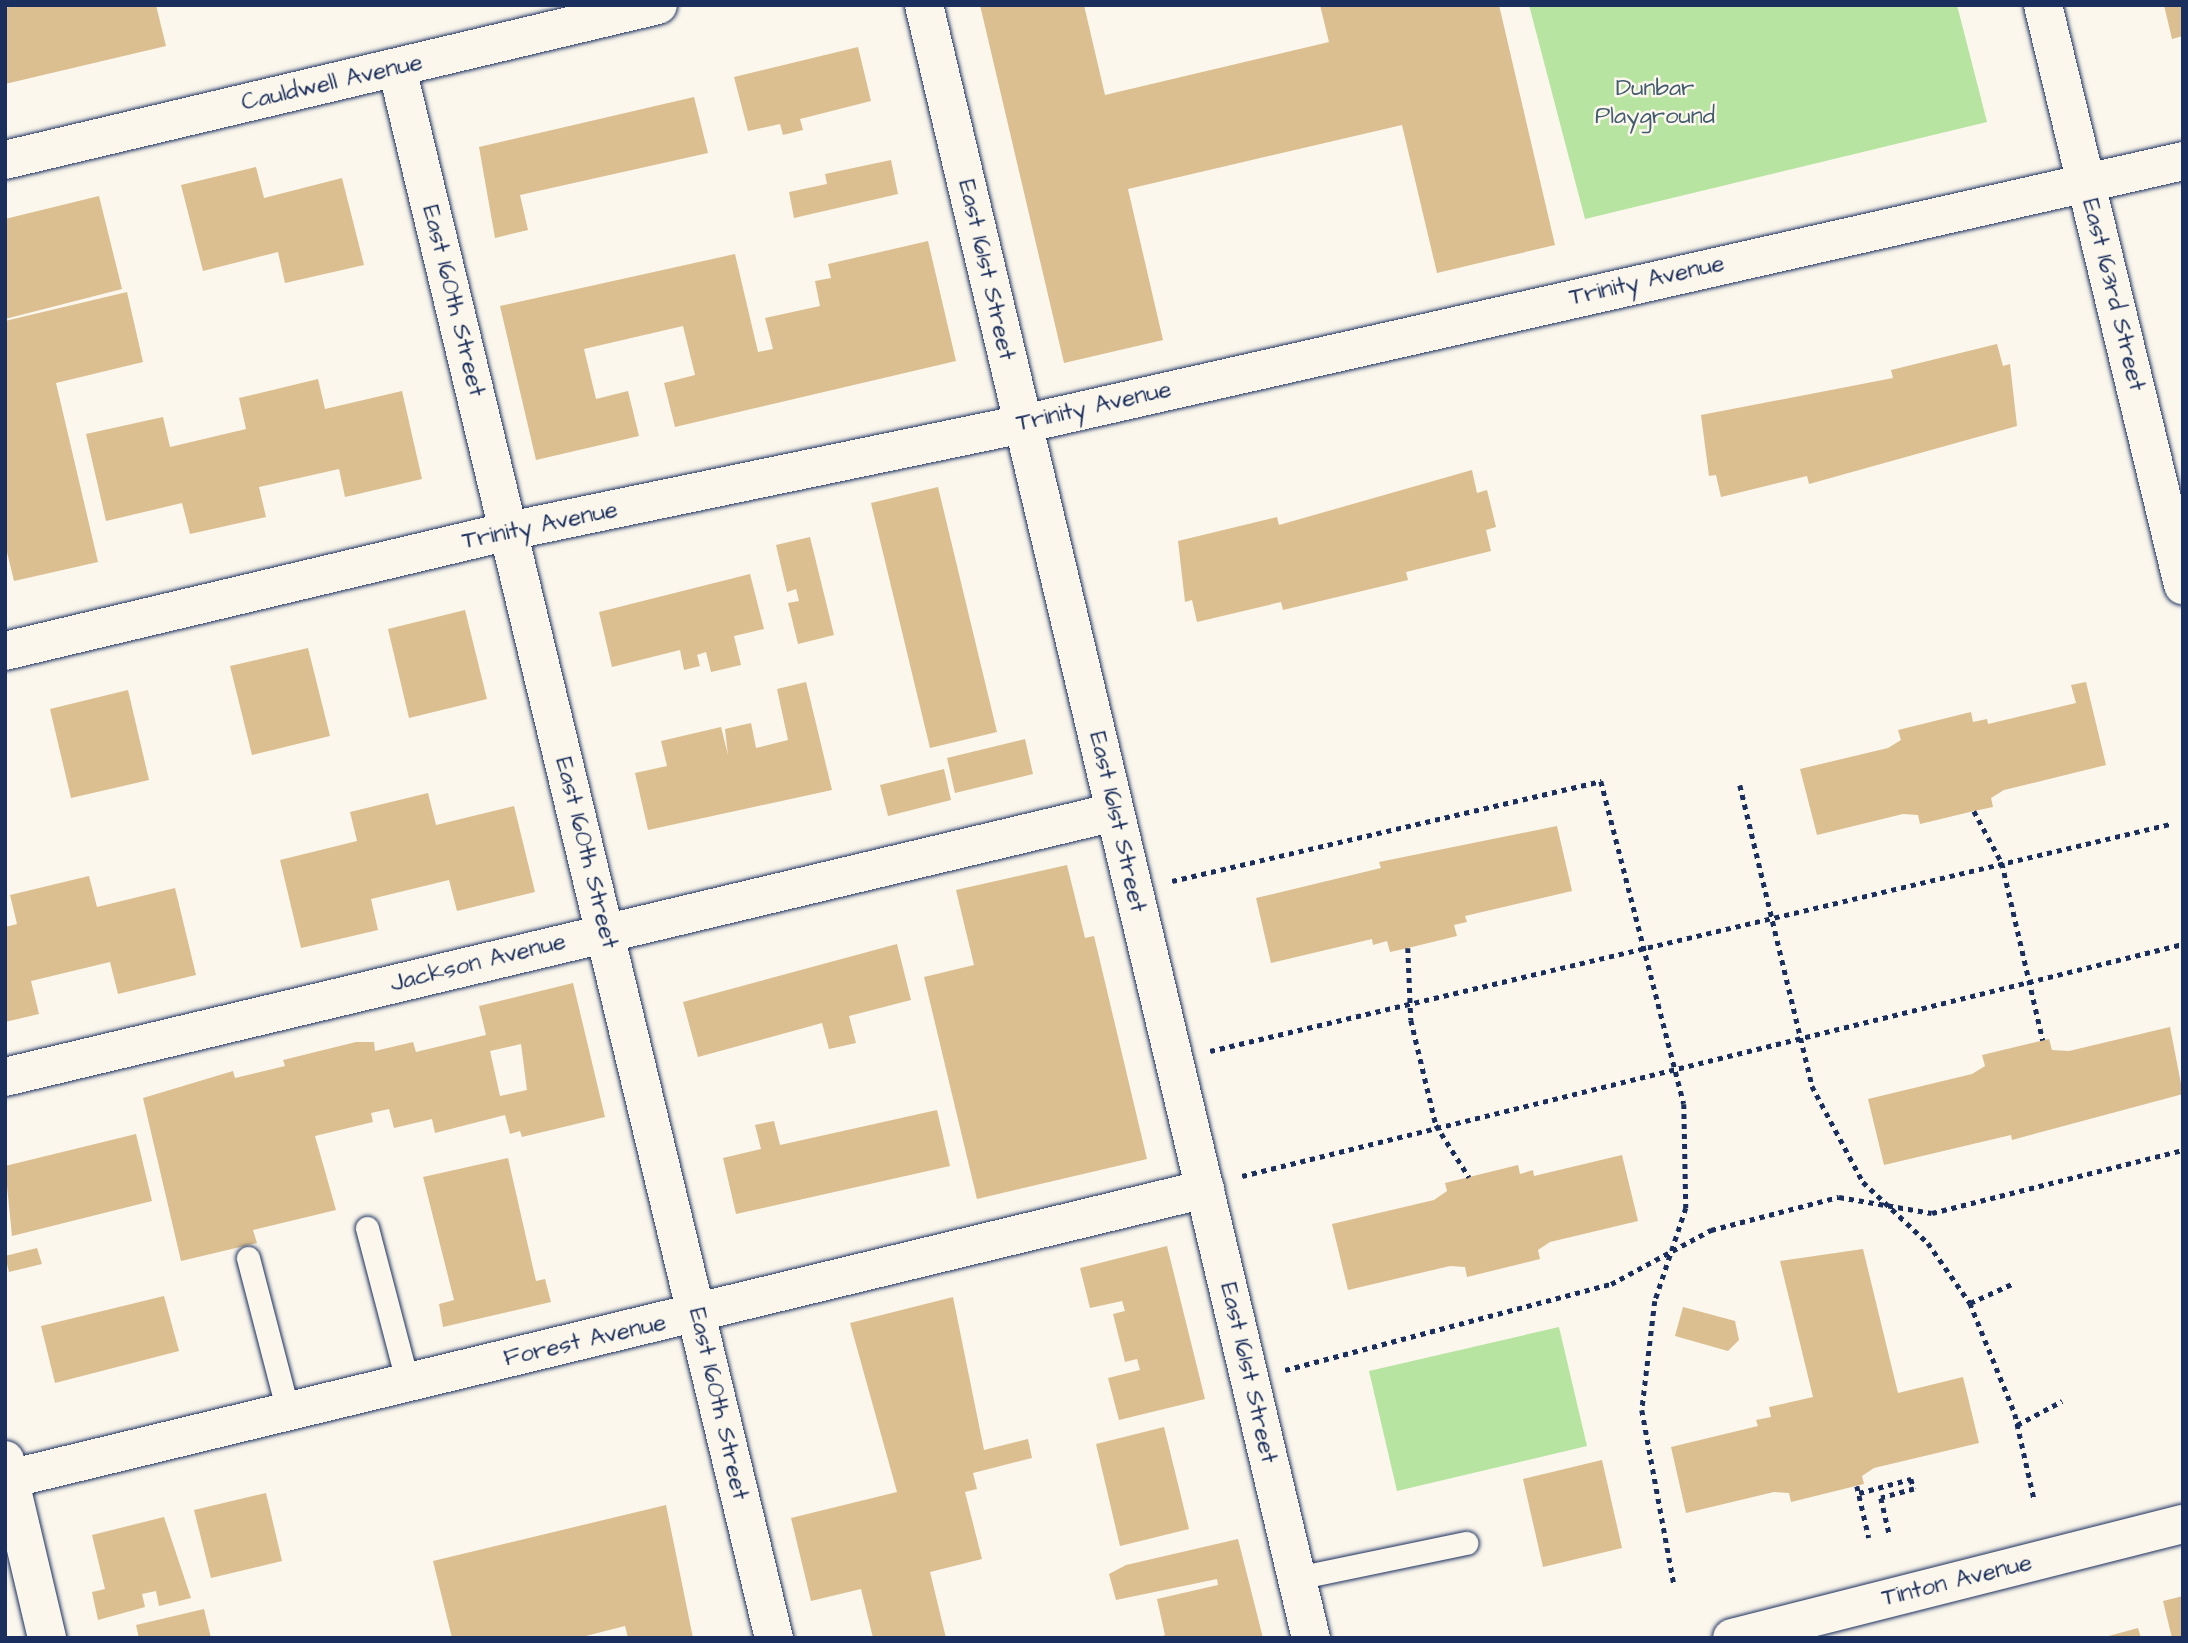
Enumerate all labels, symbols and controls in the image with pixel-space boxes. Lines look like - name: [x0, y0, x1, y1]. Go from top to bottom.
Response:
- street label: Cauldwell Avenue: [239, 48, 425, 118]
- park label: Dunbar Playground: [1595, 75, 1715, 131]
- street label: East 161st Street: [951, 177, 1021, 363]
- street label: East 163rd Street: [2075, 196, 2151, 394]
- street label: East 160th Street: [415, 202, 491, 400]
- street label: Trinity Avenue: [1567, 249, 1727, 313]
- street label: Trinity Avenue: [1014, 375, 1174, 439]
- street label: Trinity Avenue: [460, 495, 620, 557]
- street label: East 161st Street: [1082, 729, 1152, 915]
- street label: East 160th Street: [548, 754, 624, 952]
- street label: Jackson Avenue: [387, 927, 569, 999]
- street label: East 161st Street: [1213, 1280, 1283, 1466]
- street label: East 160th Street: [682, 1305, 754, 1503]
- street label: Forest Avenue: [501, 1308, 669, 1374]
- street label: Tinton Avenue: [1879, 1548, 2035, 1614]

